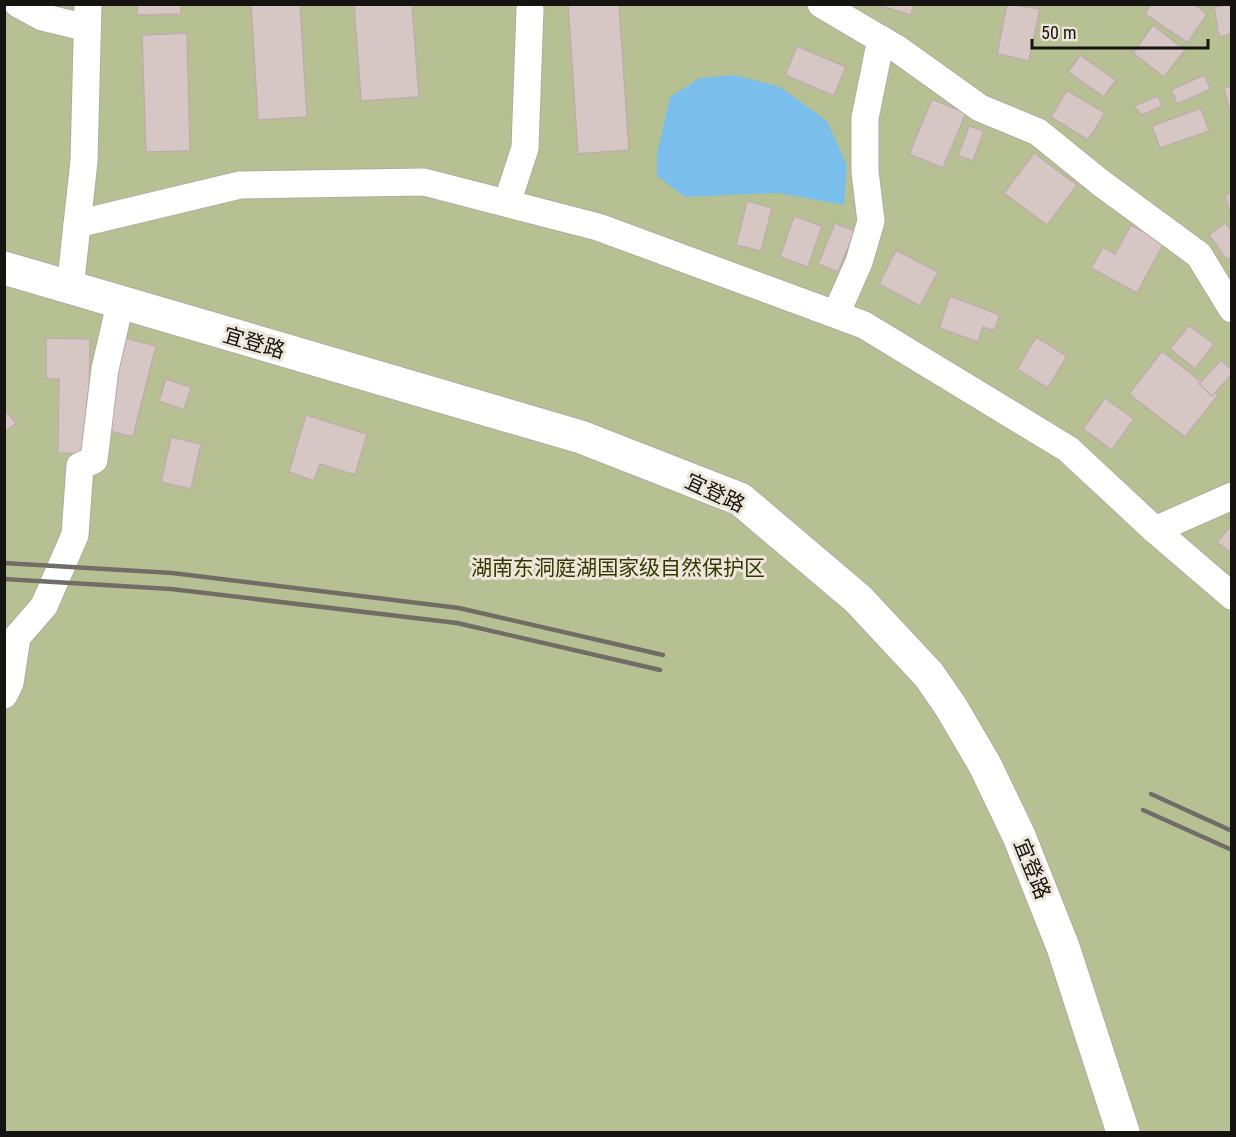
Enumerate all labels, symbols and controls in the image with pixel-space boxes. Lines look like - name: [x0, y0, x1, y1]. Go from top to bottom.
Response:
- scale bar: [1032, 12, 1208, 50]
- text: 50 m: [1041, 22, 1076, 43]
- street label: 宜登路: [220, 323, 288, 363]
- street label: 宜登路: [681, 469, 749, 517]
- park label: 湖南东洞庭湖国家级自然保护区: [471, 556, 765, 580]
- street label: 宜登路: [1009, 835, 1055, 903]

